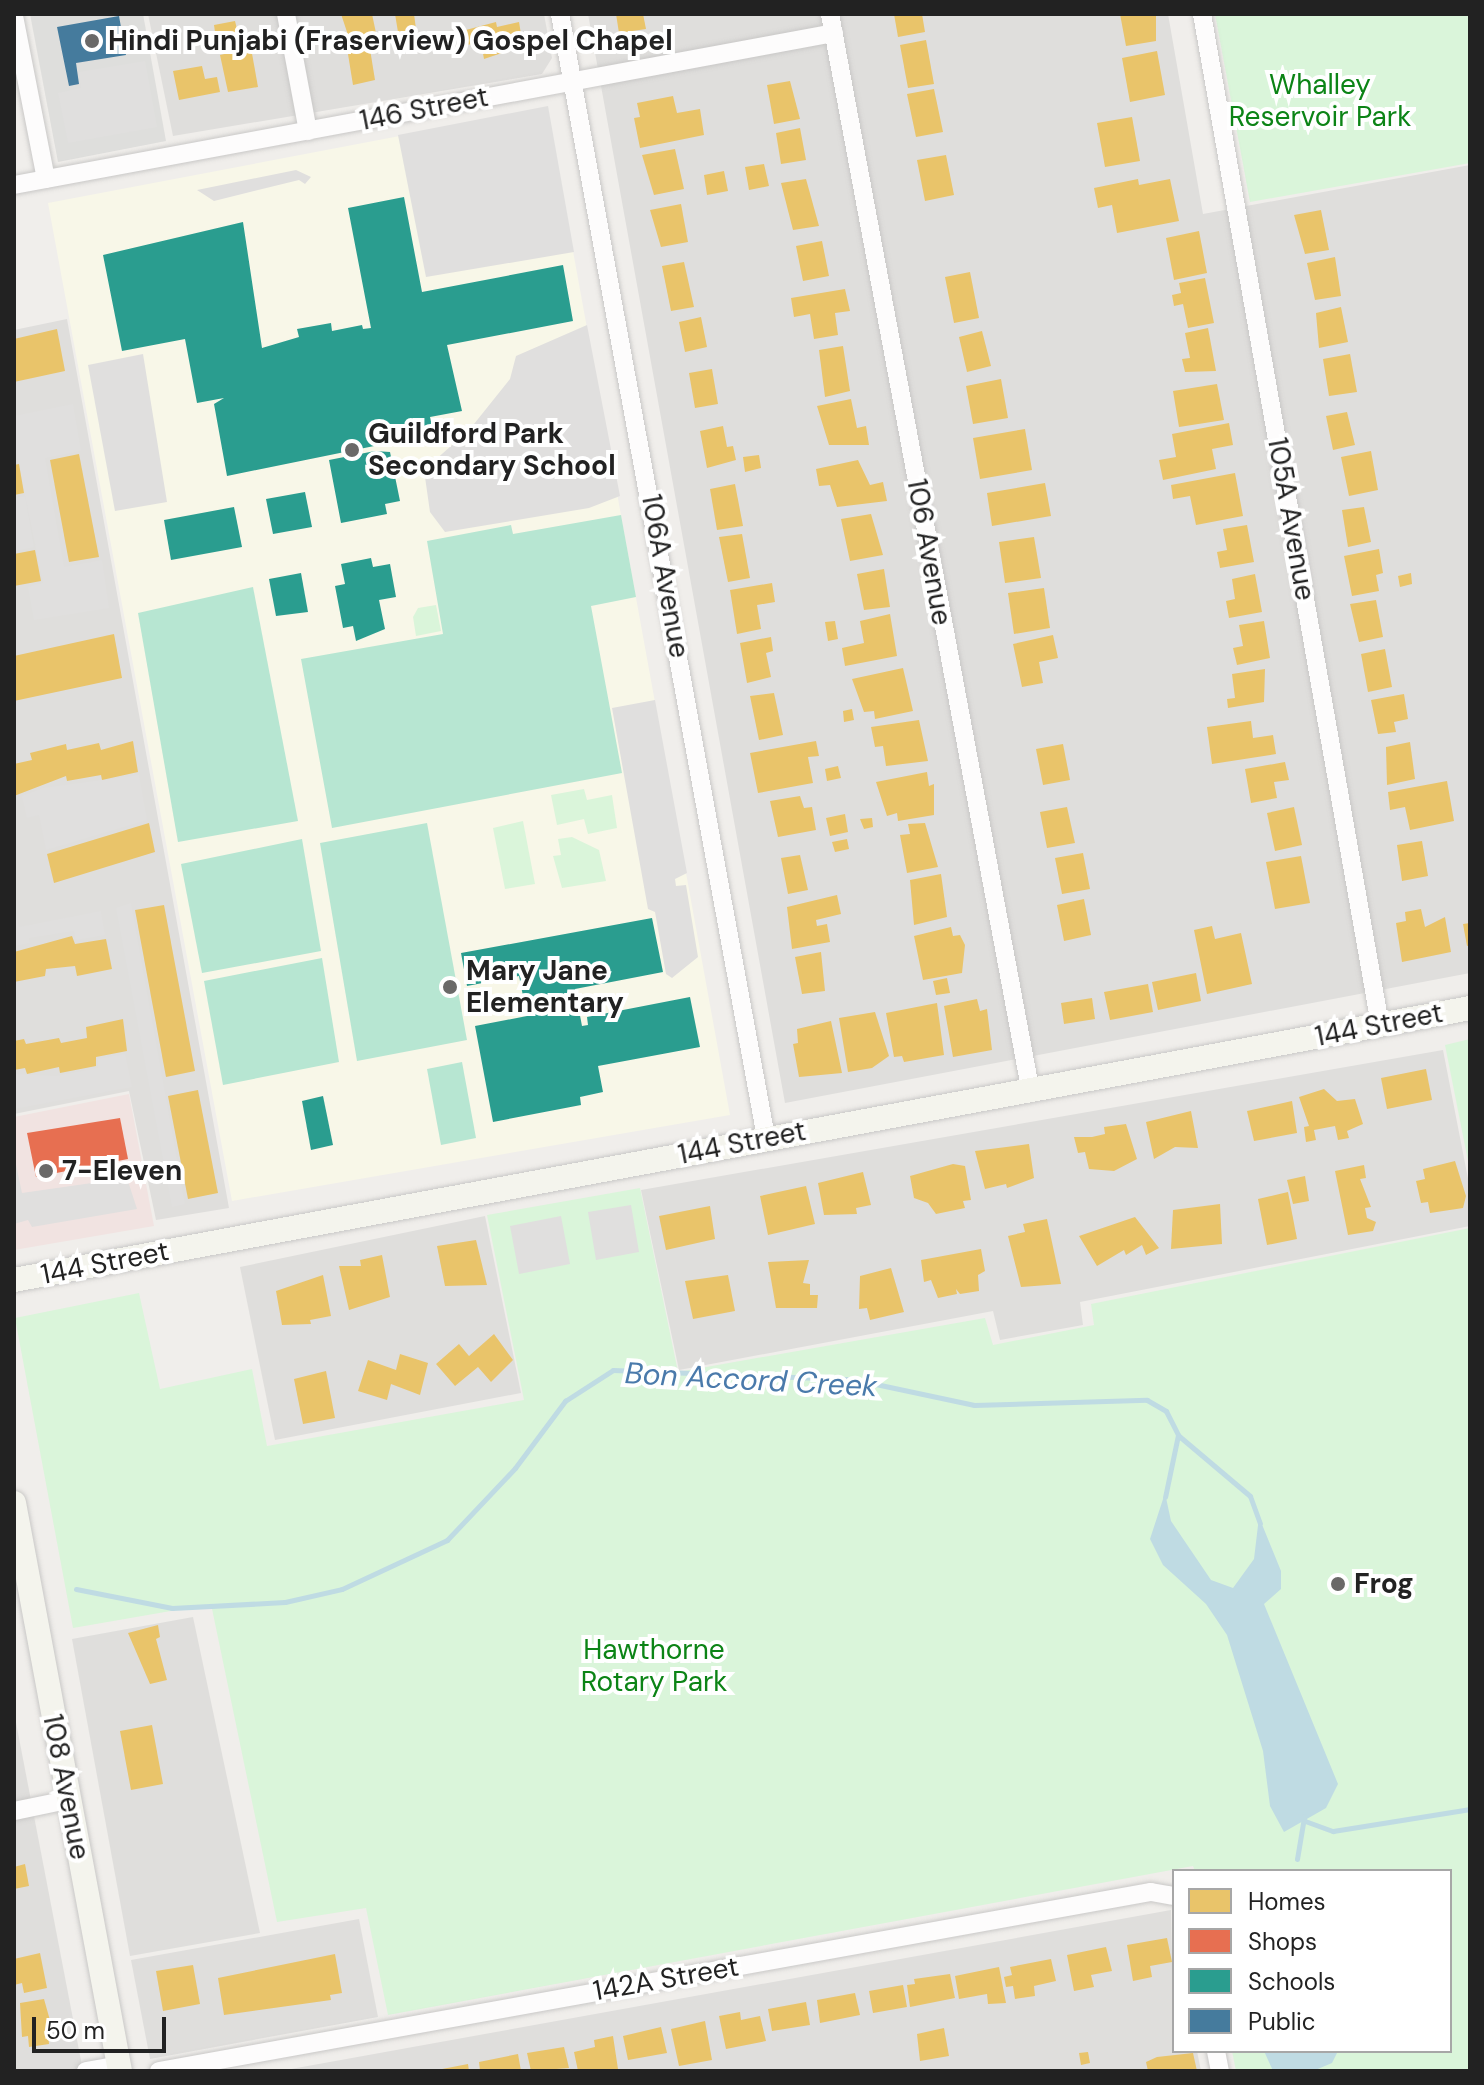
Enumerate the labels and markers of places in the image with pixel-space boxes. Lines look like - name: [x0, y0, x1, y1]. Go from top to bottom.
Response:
- place label: Hindi Punjabi (Fraserview) Gospel Chapel: [108, 24, 673, 58]
- marker: Hindi Punjabi (Fraserview) Gospel Chapel: [83, 32, 101, 50]
- place label: Guildford Park Secondary School: [368, 417, 616, 483]
- marker: Guildford Park Secondary School: [343, 441, 361, 459]
- place label: Mary Jane Elementary: [466, 954, 624, 1020]
- marker: Mary Jane Elementary: [441, 978, 459, 996]
- place label: 7-Eleven: [62, 1154, 182, 1188]
- marker: 7-Eleven: [37, 1162, 55, 1180]
- place label: Frog: [1354, 1567, 1414, 1601]
- marker: Frog: [1329, 1575, 1347, 1593]

